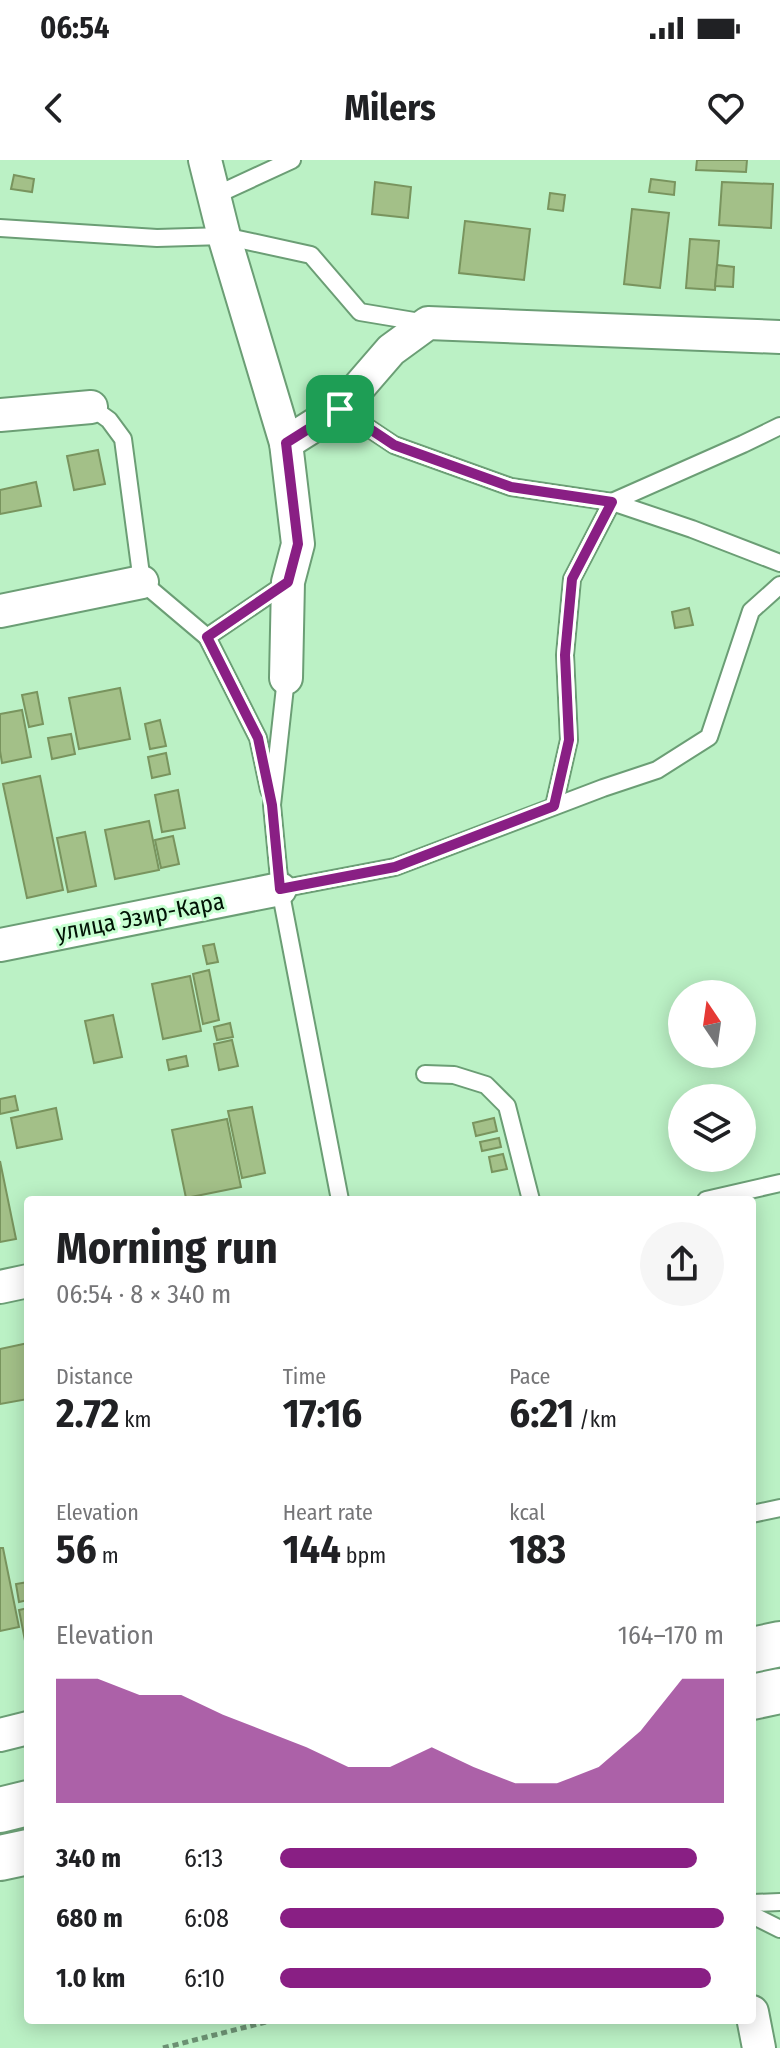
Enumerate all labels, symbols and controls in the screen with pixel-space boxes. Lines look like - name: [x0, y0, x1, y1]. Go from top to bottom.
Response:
- text: 06:54: [40, 10, 109, 46]
- icon: back: [32, 86, 76, 130]
- text: Milers: [344, 86, 436, 130]
- icon: heart: [704, 86, 748, 130]
- pin: [306, 375, 374, 443]
- icon: arrive: [318, 387, 362, 431]
- street label: улица Эзир-Кара: [53, 887, 227, 947]
- north arrow: [668, 980, 756, 1068]
- map controls: [668, 980, 756, 1172]
- button: layers: [668, 1084, 756, 1172]
- text: Morning run: [56, 1222, 278, 1275]
- button: share: [640, 1222, 724, 1306]
- text: 06:54 · 8 × 340 m: [56, 1279, 231, 1310]
- text: Distance: [56, 1363, 133, 1390]
- text: Time: [283, 1363, 326, 1390]
- text: Pace: [509, 1363, 550, 1390]
- text: 2.72: [56, 1390, 119, 1438]
- text: 17:16: [283, 1390, 362, 1438]
- text: 6:21: [509, 1390, 574, 1438]
- text: km: [119, 1406, 152, 1433]
- text: /km: [574, 1406, 617, 1433]
- text: Elevation: [56, 1499, 139, 1526]
- text: Heart rate: [283, 1499, 373, 1526]
- text: kcal: [509, 1499, 545, 1526]
- text: 56: [56, 1526, 97, 1574]
- text: 144: [283, 1526, 341, 1574]
- text: 183: [509, 1526, 566, 1574]
- text: m: [97, 1542, 119, 1569]
- text: bpm: [341, 1542, 386, 1569]
- text: Elevation: [56, 1620, 154, 1651]
- text: 164–170 m: [618, 1620, 724, 1651]
- text: 340 m: [56, 1843, 121, 1874]
- text: 6:13: [184, 1843, 223, 1874]
- text: 680 m: [56, 1903, 123, 1934]
- text: 6:08: [184, 1903, 229, 1934]
- text: 1.0 km: [56, 1963, 125, 1994]
- text: 6:10: [184, 1963, 225, 1994]

